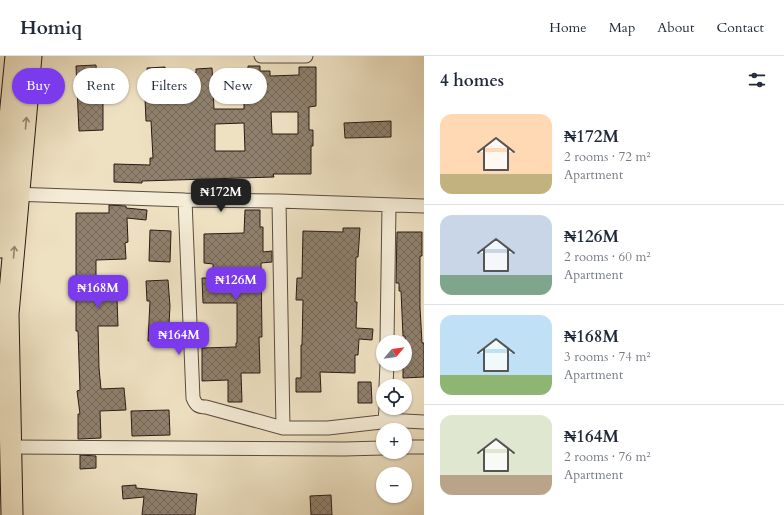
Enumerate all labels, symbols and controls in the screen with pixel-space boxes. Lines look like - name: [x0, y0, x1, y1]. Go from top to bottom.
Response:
- text: Homiq: [20, 15, 82, 41]
- text: Home: [549, 18, 587, 37]
- text: Map: [609, 18, 635, 37]
- text: About: [657, 18, 694, 37]
- text: Contact: [716, 18, 764, 37]
- chip: Buy: [12, 68, 65, 104]
- chip: Rent: [73, 68, 129, 104]
- chip: Filters: [137, 68, 201, 104]
- chip: New: [209, 68, 267, 104]
- text: 4 homes: [440, 69, 504, 92]
- icon: filters: [746, 69, 768, 91]
- one-way arrow: [22, 117, 29, 130]
- text: ₦172M: [564, 125, 619, 148]
- icon: home: [472, 130, 520, 178]
- text: 2 rooms · 72 m²: [564, 148, 651, 166]
- text: Apartment: [564, 166, 623, 184]
- pin: ₦172M: [193, 179, 249, 213]
- text: ₦172M: [200, 183, 242, 201]
- text: ₦126M: [564, 225, 619, 248]
- icon: home: [472, 231, 520, 279]
- one-way arrow: [11, 246, 18, 259]
- text: 2 rooms · 60 m²: [564, 248, 651, 266]
- text: Apartment: [564, 266, 623, 284]
- pin: ₦126M: [208, 267, 264, 301]
- text: ₦126M: [215, 271, 257, 289]
- pin: ₦168M: [70, 275, 126, 309]
- text: ₦168M: [77, 279, 119, 297]
- pin: ₦164M: [151, 322, 207, 356]
- text: ₦168M: [564, 325, 619, 348]
- text: ₦164M: [158, 326, 200, 344]
- icon: home: [472, 331, 520, 379]
- north arrow: [376, 335, 412, 371]
- map controls: [376, 335, 412, 503]
- text: 3 rooms · 74 m²: [564, 348, 651, 366]
- text: Apartment: [564, 366, 623, 384]
- button: locate: [376, 379, 412, 415]
- button: +: [376, 423, 412, 459]
- text: ₦164M: [564, 425, 619, 448]
- icon: home: [472, 431, 520, 479]
- text: 2 rooms · 76 m²: [564, 448, 651, 466]
- text: Apartment: [564, 466, 623, 484]
- button: −: [376, 467, 412, 503]

